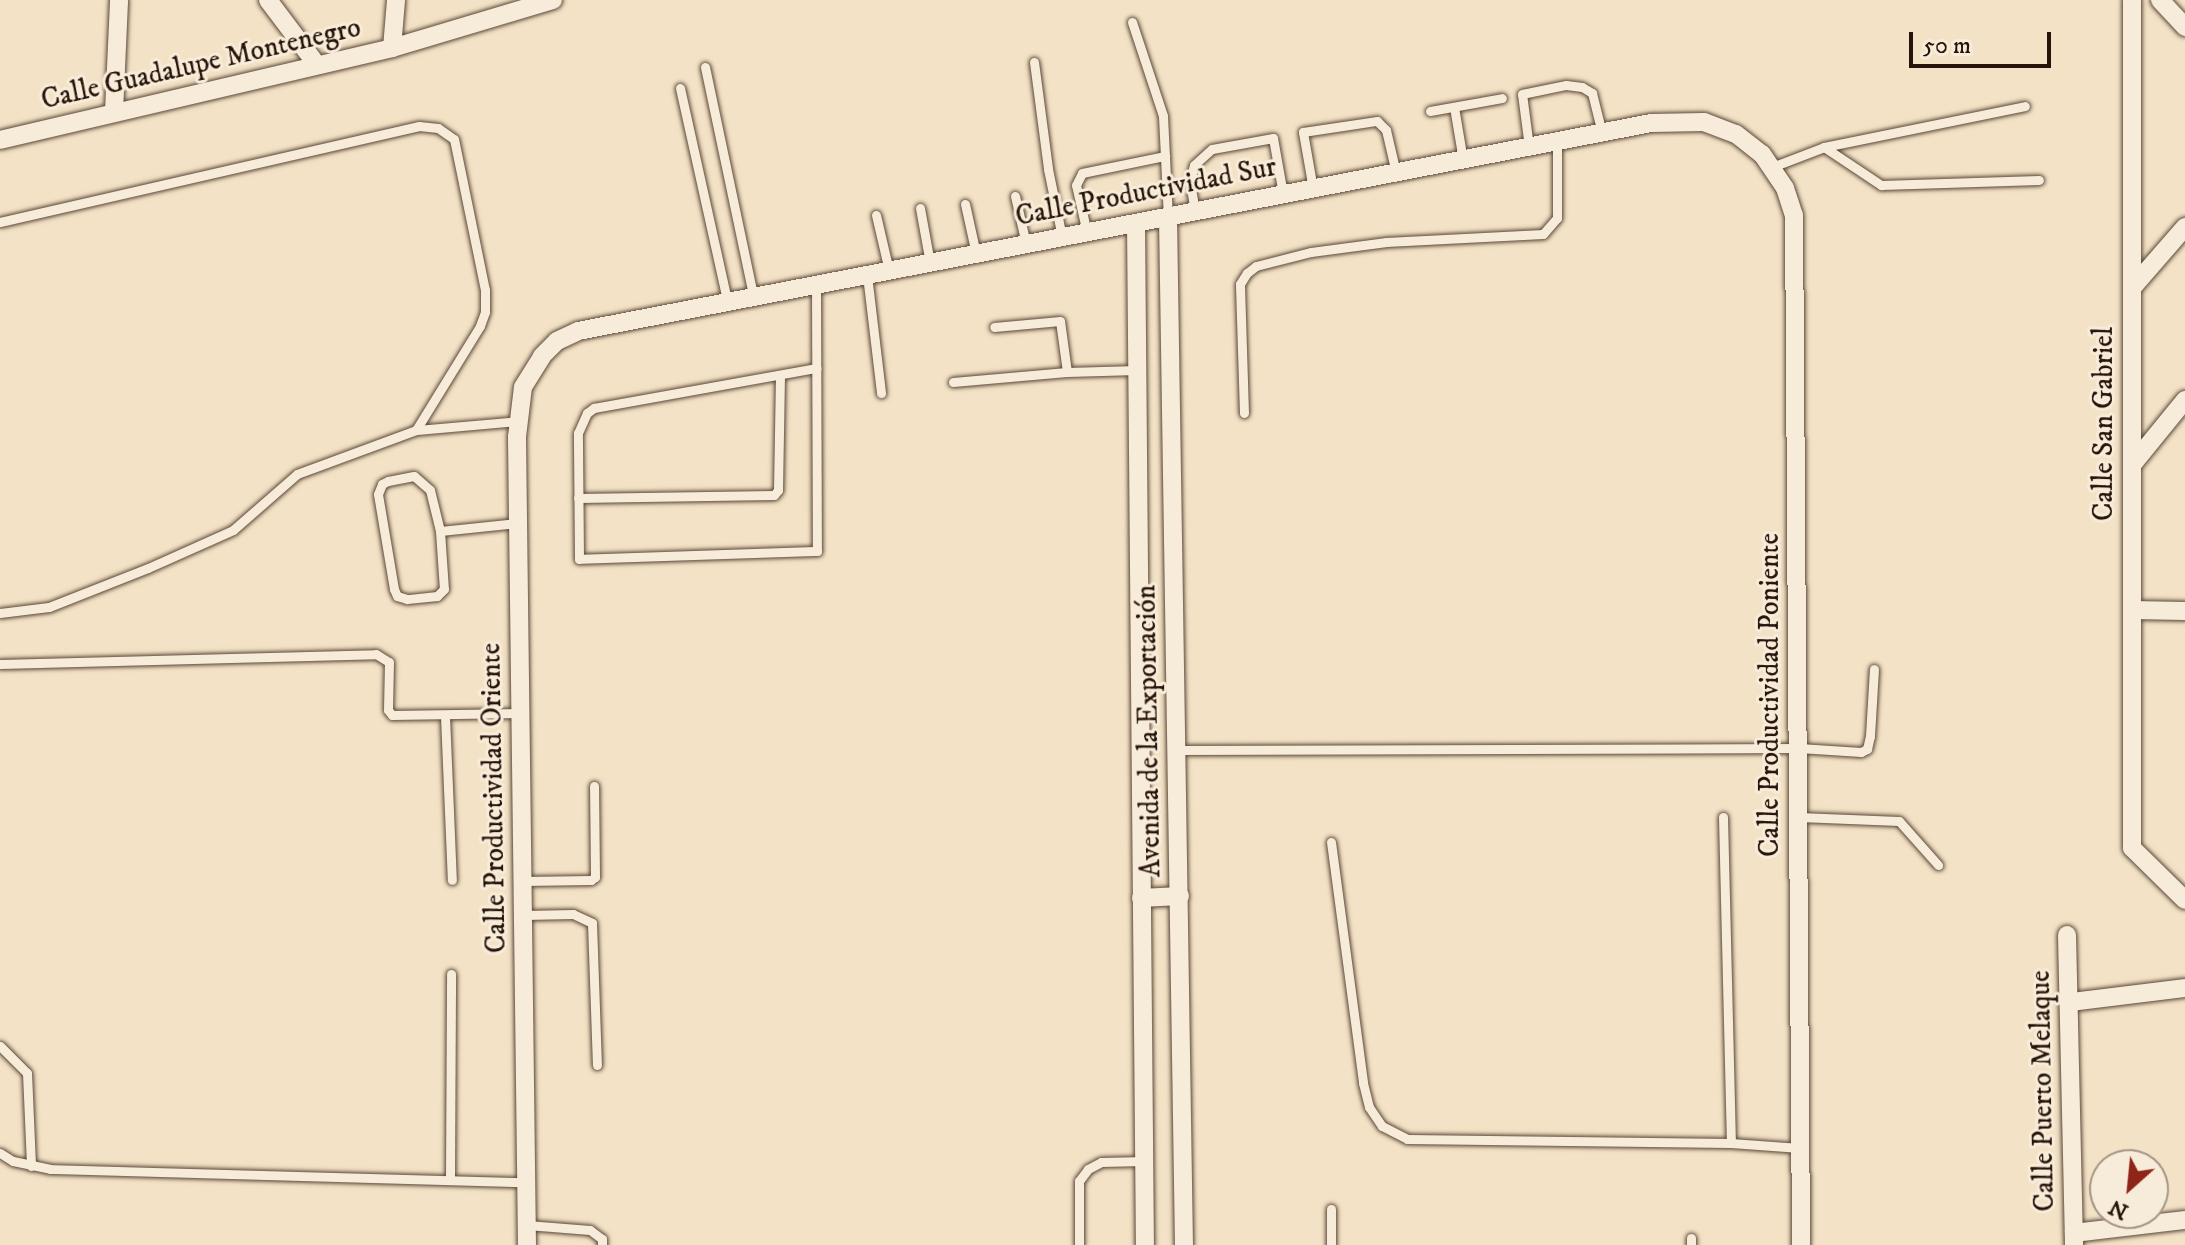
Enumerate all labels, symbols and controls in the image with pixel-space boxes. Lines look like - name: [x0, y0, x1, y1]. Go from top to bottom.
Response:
- street label: Calle Guadalupe Montenegro: [38, 11, 364, 117]
- scale bar: [1913, 16, 2055, 66]
- text: 50 m: [1923, 31, 1971, 61]
- street label: Calle Productividad Sur: [1013, 150, 1279, 234]
- street label: Calle San Gabriel: [2087, 327, 2121, 521]
- street label: Calle Productividad Poniente: [1753, 533, 1787, 857]
- street label: Avenida de la Exportación: [1130, 584, 1168, 878]
- street label: Calle Productividad Oriente: [474, 643, 514, 953]
- street label: Calle Puerto Melaque: [2024, 970, 2062, 1212]
- north arrow: [2089, 1149, 2169, 1229]
- text: N: [2105, 1193, 2133, 1225]

